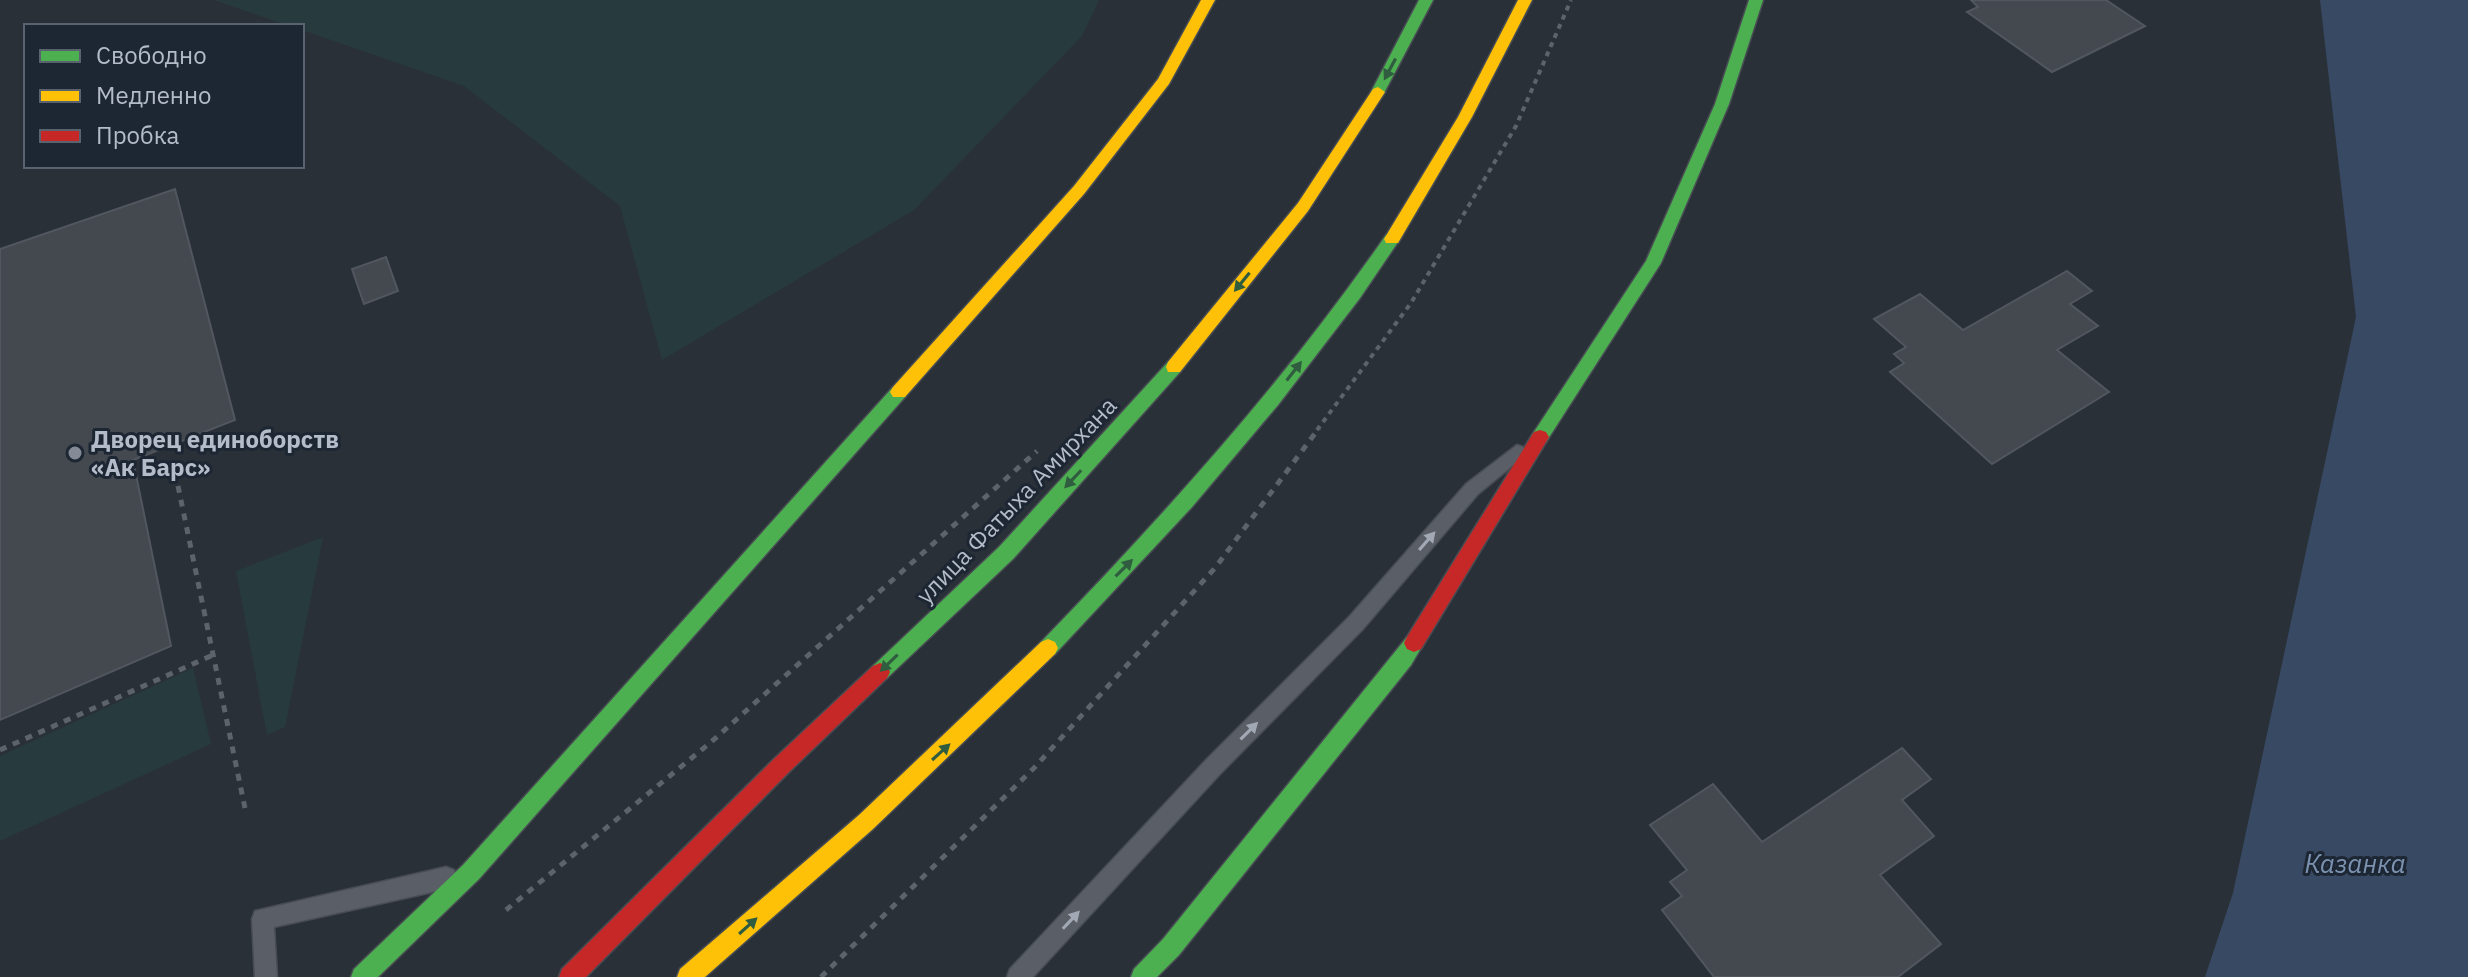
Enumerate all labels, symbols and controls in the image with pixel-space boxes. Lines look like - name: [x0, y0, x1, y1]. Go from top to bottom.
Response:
- legend: [24, 24, 304, 168]
- text: Свободно: [96, 39, 207, 71]
- one-way arrow: [1384, 58, 1397, 81]
- text: Медленно: [96, 79, 212, 111]
- text: Пробка: [96, 119, 180, 151]
- one-way arrow: [1234, 272, 1251, 292]
- one-way arrow: [1285, 361, 1301, 381]
- street label: улица Фатыха Амирхана: [909, 390, 1123, 610]
- place label: Дворец единоборств «Ак Барс»: [91, 423, 339, 483]
- marker: Дворец единоборств «Ак Барс»: [66, 444, 84, 462]
- one-way arrow: [1064, 470, 1082, 489]
- one-way arrow: [1418, 532, 1435, 552]
- one-way arrow: [1115, 559, 1133, 578]
- one-way arrow: [880, 654, 899, 672]
- one-way arrow: [1239, 722, 1258, 741]
- one-way arrow: [931, 744, 950, 762]
- water label: Казанка: [2304, 846, 2406, 880]
- one-way arrow: [1062, 911, 1080, 930]
- one-way arrow: [738, 918, 757, 936]

